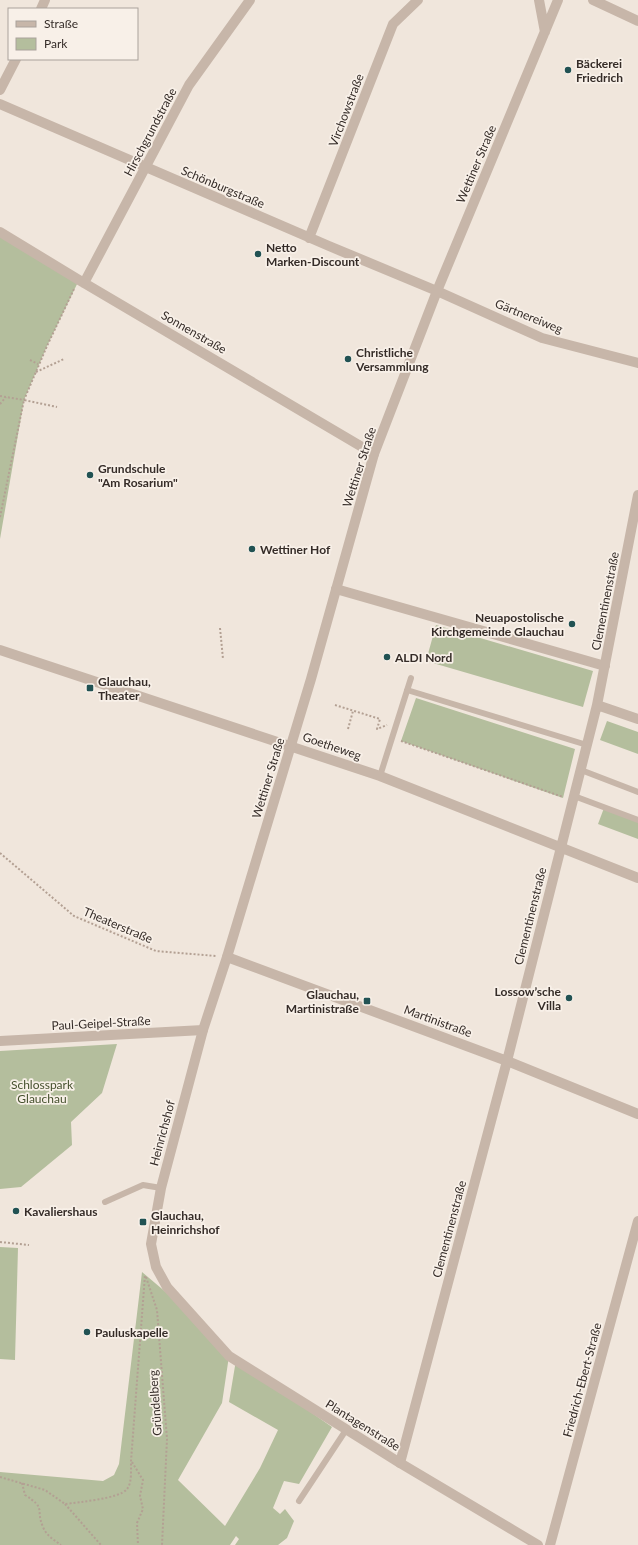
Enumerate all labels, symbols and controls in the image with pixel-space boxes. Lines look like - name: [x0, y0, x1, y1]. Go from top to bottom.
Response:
- legend: [8, 8, 138, 60]
- text: Straße: [44, 16, 78, 31]
- text: Park: [44, 36, 68, 51]
- place label: Bäckerei Friedrich: [576, 56, 623, 85]
- marker: Bäckerei Friedrich: [563, 65, 573, 75]
- street label: Virchowstraße: [325, 72, 367, 148]
- street label: Hirschgrundstraße: [120, 85, 180, 179]
- street label: Wettiner Straße: [453, 123, 499, 205]
- street label: Schönburgstraße: [179, 163, 267, 211]
- place label: Netto Marken-Discount: [266, 240, 360, 269]
- marker: Netto Marken-Discount: [253, 249, 263, 259]
- street label: Gärtnereiweg: [493, 296, 565, 336]
- street label: Sonnenstraße: [159, 307, 229, 357]
- place label: Christliche Versammlung: [355, 345, 429, 374]
- marker: Christliche Versammlung: [343, 354, 353, 364]
- street label: Wettiner Straße: [339, 425, 379, 509]
- place label: Grundschule "Am Rosarium": [98, 461, 178, 490]
- marker: Grundschule "Am Rosarium": [85, 470, 95, 480]
- place label: Wettiner Hof: [260, 542, 331, 557]
- marker: Wettiner Hof: [247, 544, 257, 554]
- street label: Clementinenstraße: [588, 550, 622, 652]
- place label: Neuapostolische Kirchgemeinde Glauchau: [431, 610, 565, 639]
- marker: Neuapostolische Kirchgemeinde Glauchau: [567, 619, 577, 629]
- place label: ALDI Nord: [394, 650, 452, 665]
- marker: ALDI Nord: [382, 652, 392, 662]
- place label: Glauchau, Theater: [98, 674, 151, 703]
- marker: Glauchau, Theater: [85, 683, 95, 693]
- street label: Goetheweg: [301, 729, 363, 763]
- street label: Wettiner Straße: [249, 736, 287, 820]
- street label: Clementinenstraße: [511, 866, 549, 966]
- street label: Theaterstraße: [81, 904, 155, 946]
- place label: Lossow’sche Villa: [495, 984, 562, 1013]
- place label: Glauchau, Martinistraße: [286, 987, 360, 1016]
- marker: Lossow’sche Villa: [564, 993, 574, 1003]
- marker: Glauchau, Martinistraße: [362, 996, 372, 1006]
- street label: Martinistraße: [402, 1002, 474, 1040]
- street label: Paul-Geipel-Straße: [51, 1013, 151, 1033]
- park label: Schlosspark Glauchau: [11, 1077, 74, 1106]
- street label: Heinrichshof: [146, 1098, 178, 1167]
- street label: Clementinenstraße: [429, 1179, 469, 1279]
- place label: Kavaliershaus: [24, 1204, 98, 1219]
- marker: Kavaliershaus: [11, 1206, 21, 1216]
- place label: Glauchau, Heinrichshof: [151, 1208, 220, 1237]
- marker: Glauchau, Heinrichshof: [138, 1217, 148, 1227]
- street label: Friedrich-Ebert-Straße: [560, 1321, 604, 1439]
- place label: Pauluskapelle: [95, 1325, 169, 1340]
- marker: Pauluskapelle: [82, 1327, 92, 1337]
- street label: Gründelberg: [145, 1370, 165, 1436]
- street label: Plantagenstraße: [323, 1396, 403, 1454]

